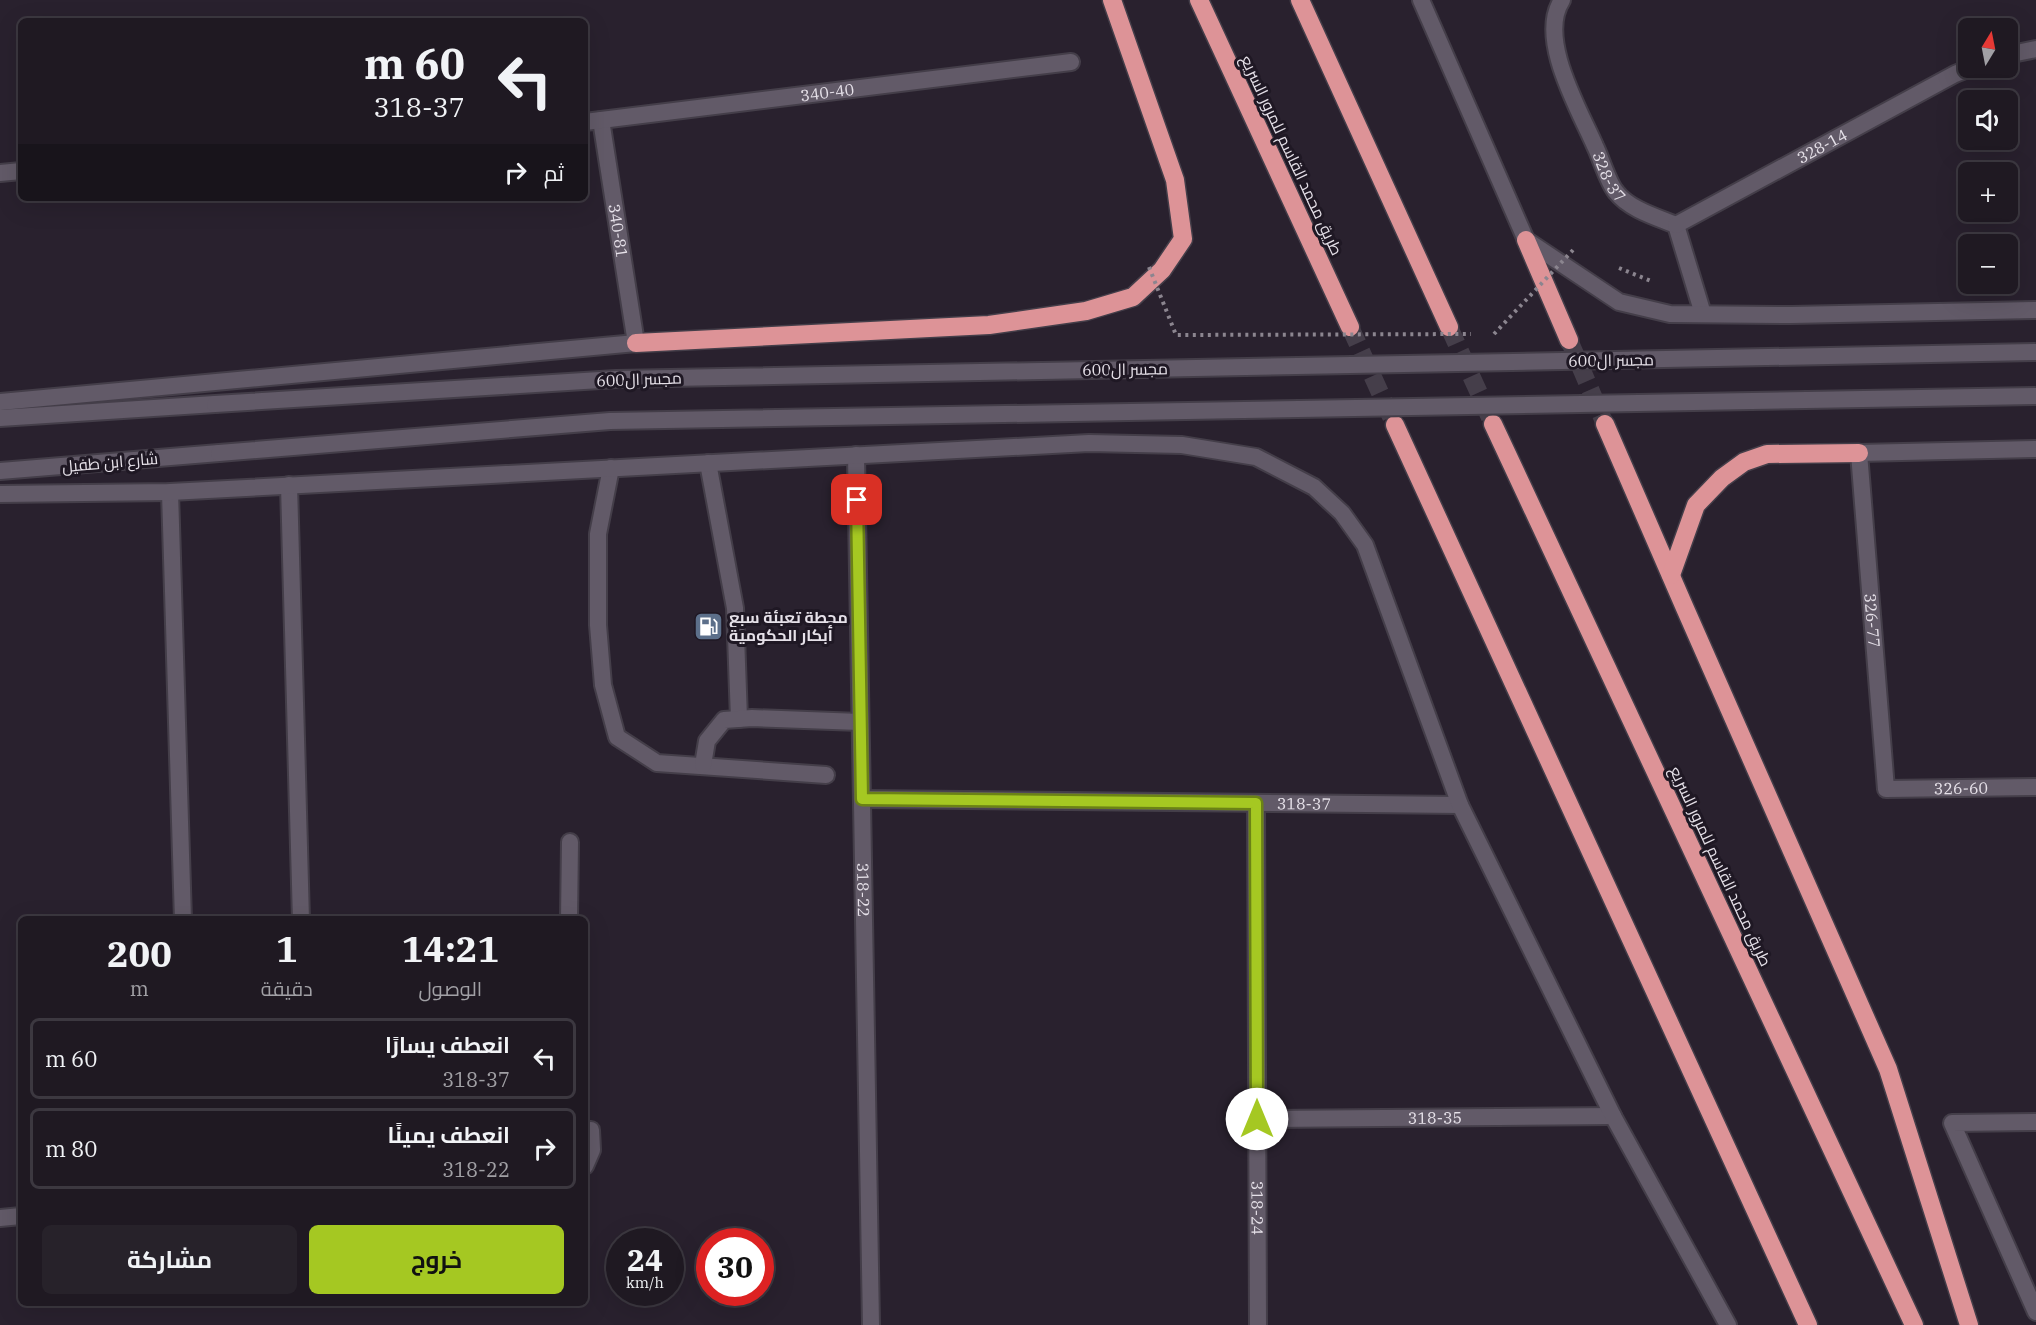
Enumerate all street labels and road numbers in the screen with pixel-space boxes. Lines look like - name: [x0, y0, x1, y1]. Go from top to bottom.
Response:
- street label: طريق محمد القاسم للمرور السريع: [1235, 52, 1347, 259]
- street label: 340-40: [799, 79, 855, 105]
- street label: 328-14: [1793, 124, 1851, 168]
- street label: 328-37: [1588, 148, 1630, 207]
- street label: 340-81: [604, 202, 632, 259]
- street label: مجسر ال600: [1568, 349, 1654, 372]
- street label: مجسر ال600: [1082, 358, 1168, 381]
- street label: مجسر ال600: [596, 368, 682, 391]
- street label: شارع ابن طفيل: [61, 448, 159, 478]
- street label: 326-77: [1860, 593, 1885, 648]
- street label: طريق محمد القاسم للمرور السريع: [1664, 763, 1776, 970]
- street label: 326-60: [1934, 778, 1988, 798]
- street label: 318-37: [1277, 793, 1331, 814]
- street label: 318-22: [853, 863, 874, 917]
- street label: 318-35: [1408, 1107, 1462, 1128]
- street label: 318-24: [1247, 1181, 1268, 1235]

